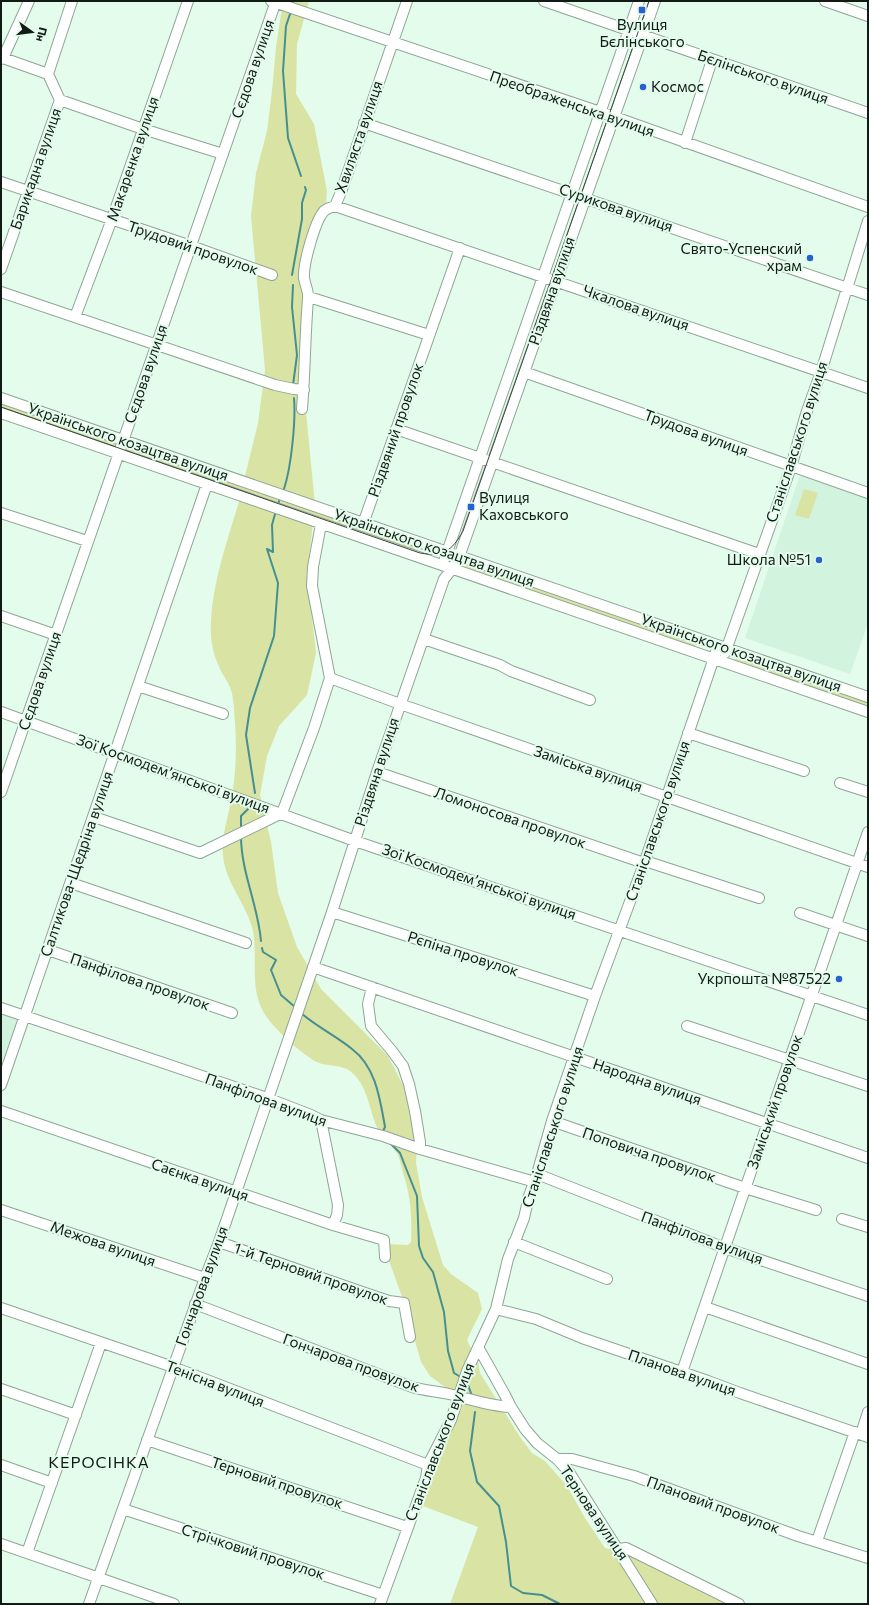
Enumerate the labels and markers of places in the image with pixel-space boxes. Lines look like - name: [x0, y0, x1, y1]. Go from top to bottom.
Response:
- marker: Вулиця Бєлінського: [637, 5, 647, 15]
- place label: Вулиця Бєлінського: [599, 15, 685, 50]
- place label: Космос: [651, 77, 704, 95]
- marker: Космос: [638, 82, 648, 92]
- place label: Свято-Успенский храм: [681, 239, 802, 274]
- marker: Свято-Успенский храм: [805, 253, 815, 263]
- place label: Вулиця Каховського: [479, 488, 569, 523]
- marker: Вулиця Каховського: [466, 502, 476, 512]
- place label: Школа №51: [727, 550, 811, 568]
- marker: Школа №51: [814, 555, 824, 565]
- place label: Укрпошта №87522: [698, 969, 831, 987]
- marker: Укрпошта №87522: [834, 974, 844, 984]

